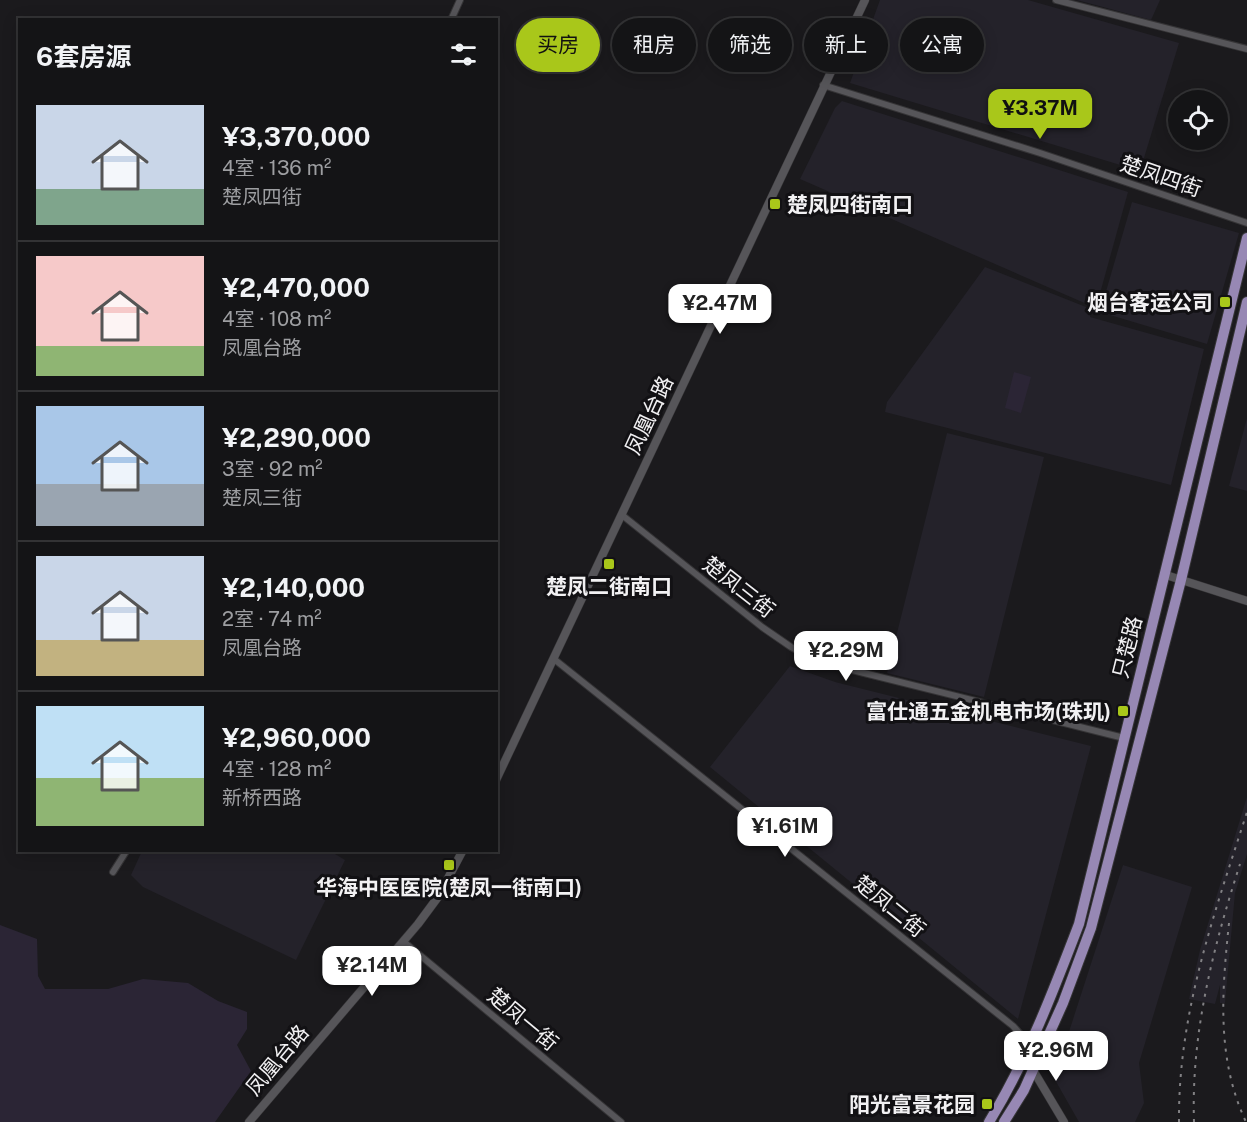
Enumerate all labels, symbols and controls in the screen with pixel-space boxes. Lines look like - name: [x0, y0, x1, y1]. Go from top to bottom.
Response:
- chip: 买房: [516, 18, 600, 72]
- chip: 租房: [612, 18, 696, 72]
- chip: 筛选: [708, 18, 792, 72]
- chip: 新上: [804, 18, 888, 72]
- chip: 公寓: [900, 18, 984, 72]
- icon: filters: [447, 38, 480, 71]
- text: 6套房源: [36, 41, 131, 72]
- pin: ¥3.37M: [991, 89, 1089, 140]
- map controls: [1168, 90, 1228, 150]
- button: locate: [1168, 90, 1228, 150]
- text: ¥3.37M: [1002, 96, 1078, 120]
- text: ¥3,370,000: [222, 121, 371, 152]
- icon: home: [84, 129, 156, 201]
- street label: 楚凤四街: [1117, 151, 1205, 201]
- text: 4室 · 136 m²: [222, 156, 331, 180]
- text: 楚凤四街: [222, 185, 302, 209]
- place label: 楚凤四街南口: [787, 192, 913, 217]
- marker: 楚凤四街南口: [768, 197, 782, 211]
- text: ¥2,470,000: [222, 272, 370, 303]
- icon: home: [84, 280, 156, 352]
- pin: ¥2.47M: [671, 284, 769, 335]
- place label: 烟台客运公司: [1087, 290, 1213, 315]
- text: ¥2.47M: [682, 291, 758, 315]
- marker: 烟台客运公司: [1218, 295, 1232, 309]
- text: 4室 · 108 m²: [222, 307, 331, 331]
- text: 凤凰台路: [222, 336, 302, 360]
- street label: 凤凰台路: [620, 372, 678, 458]
- text: ¥2,290,000: [222, 422, 371, 453]
- icon: home: [84, 430, 156, 502]
- text: 3室 · 92 m²: [222, 457, 323, 481]
- text: 楚凤三街: [222, 486, 302, 510]
- street label: 楚凤三街: [698, 551, 780, 623]
- marker: 楚凤二街南口: [602, 557, 616, 571]
- text: ¥2,140,000: [222, 572, 365, 603]
- place label: 楚凤二街南口: [546, 574, 672, 599]
- icon: home: [84, 580, 156, 652]
- text: 2室 · 74 m²: [222, 607, 322, 631]
- street label: 只楚路: [1107, 613, 1147, 681]
- pin: ¥2.29M: [797, 631, 895, 682]
- text: 凤凰台路: [222, 636, 302, 660]
- text: ¥2.29M: [808, 638, 884, 662]
- place label: 富仕通五金机电市场(珠玑): [866, 699, 1111, 724]
- marker: 富仕通五金机电市场(珠玑): [1116, 704, 1130, 718]
- text: ¥2,960,000: [222, 722, 371, 753]
- icon: home: [84, 730, 156, 802]
- text: 4室 · 128 m²: [222, 757, 331, 781]
- text: 新桥西路: [222, 786, 302, 810]
- pin: ¥1.61M: [736, 807, 834, 858]
- text: ¥1.61M: [751, 814, 819, 838]
- marker: 华海中医医院(楚凤一街南口): [442, 858, 456, 872]
- street label: 楚凤二街: [849, 870, 931, 942]
- place label: 华海中医医院(楚凤一街南口): [316, 875, 582, 900]
- pin: ¥2.14M: [323, 946, 421, 997]
- text: ¥2.14M: [336, 953, 408, 977]
- street label: 楚凤一街: [483, 982, 563, 1056]
- street label: 凤凰台路: [240, 1020, 314, 1100]
- pin: ¥2.96M: [1007, 1031, 1105, 1082]
- text: ¥2.96M: [1018, 1038, 1094, 1062]
- place label: 阳光富景花园: [849, 1092, 975, 1117]
- marker: 阳光富景花园: [980, 1097, 994, 1111]

